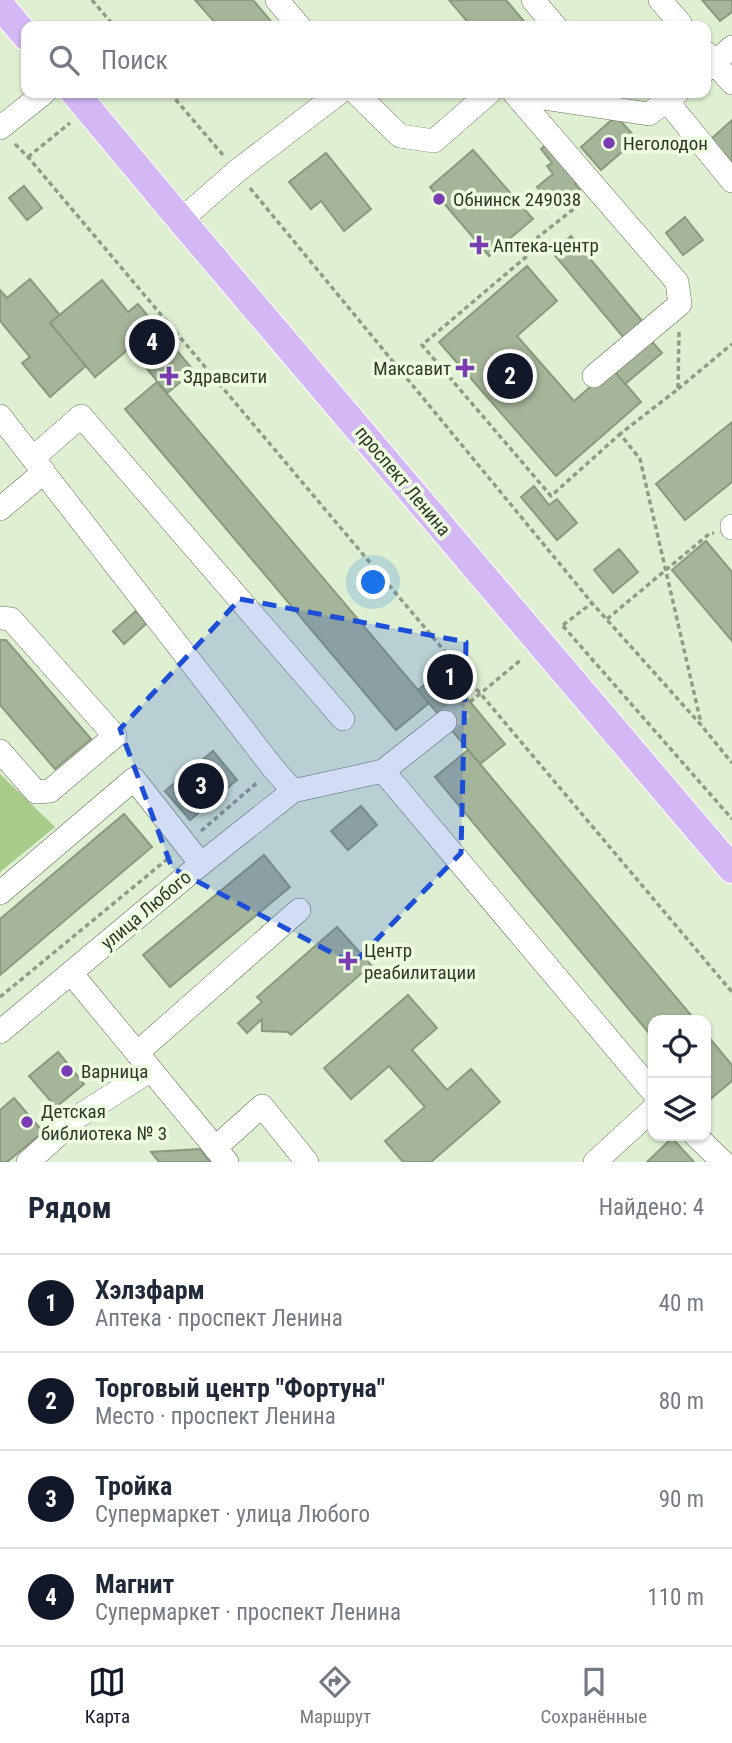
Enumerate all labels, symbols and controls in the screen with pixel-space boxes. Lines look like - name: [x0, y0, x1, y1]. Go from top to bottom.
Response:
- search box: [21, 21, 711, 98]
- icon: search: [45, 41, 83, 79]
- text: Поиск: [101, 45, 168, 75]
- place label: Неголодон: [623, 132, 708, 155]
- marker: Неголодон: [601, 135, 617, 151]
- place label: Обнинск 249038: [453, 188, 581, 211]
- marker: Обнинск 249038: [431, 191, 447, 207]
- place label: Аптека-центр: [493, 234, 599, 257]
- marker: Аптека-центр: [471, 237, 487, 253]
- pin: 4: [129, 316, 175, 368]
- pin: 2: [487, 350, 533, 402]
- place label: Максавит: [373, 357, 451, 380]
- marker: Максавит: [457, 360, 473, 376]
- place label: Здравсити: [183, 365, 267, 388]
- marker: Здравсити: [161, 368, 177, 384]
- street label: проспект Ленина: [350, 421, 456, 541]
- your location: [356, 565, 390, 599]
- pin: 1: [427, 651, 473, 703]
- pin: 3: [178, 760, 224, 812]
- street label: улица Любого: [96, 866, 196, 954]
- place label: Центр реабилитации: [364, 939, 476, 984]
- marker: Центр реабилитации: [338, 951, 358, 971]
- map controls: [648, 1015, 711, 1141]
- button: locate: [648, 1015, 711, 1078]
- place label: Варница: [81, 1060, 148, 1083]
- marker: Варница: [59, 1063, 75, 1079]
- button: layers: [648, 1078, 711, 1141]
- place label: Детская библиотека № 3: [41, 1100, 167, 1145]
- marker: Детская библиотека № 3: [19, 1114, 35, 1130]
- text: Рядом: [28, 1190, 112, 1225]
- text: Найдено: 4: [599, 1194, 704, 1221]
- text: Хэлзфарм: [95, 1275, 205, 1305]
- text: 1: [45, 1290, 57, 1317]
- text: 40 m: [659, 1290, 704, 1317]
- text: Аптека · проспект Ленина: [95, 1305, 343, 1332]
- text: Торговый центр "Фортуна": [95, 1373, 385, 1403]
- text: 2: [45, 1388, 57, 1415]
- text: 80 m: [659, 1388, 704, 1415]
- text: Место · проспект Ленина: [95, 1403, 336, 1430]
- text: Тройка: [95, 1471, 172, 1501]
- text: 3: [45, 1486, 57, 1513]
- text: 90 m: [659, 1486, 704, 1513]
- text: Супермаркет · улица Любого: [95, 1501, 370, 1528]
- text: Магнит: [95, 1569, 174, 1599]
- text: 4: [45, 1584, 57, 1611]
- text: 110 m: [647, 1584, 704, 1611]
- text: Супермаркет · проспект Ленина: [95, 1599, 401, 1626]
- tab: Карта: [85, 1663, 130, 1728]
- tab: Маршрут: [300, 1663, 371, 1728]
- tab: Сохранённые: [541, 1663, 647, 1728]

